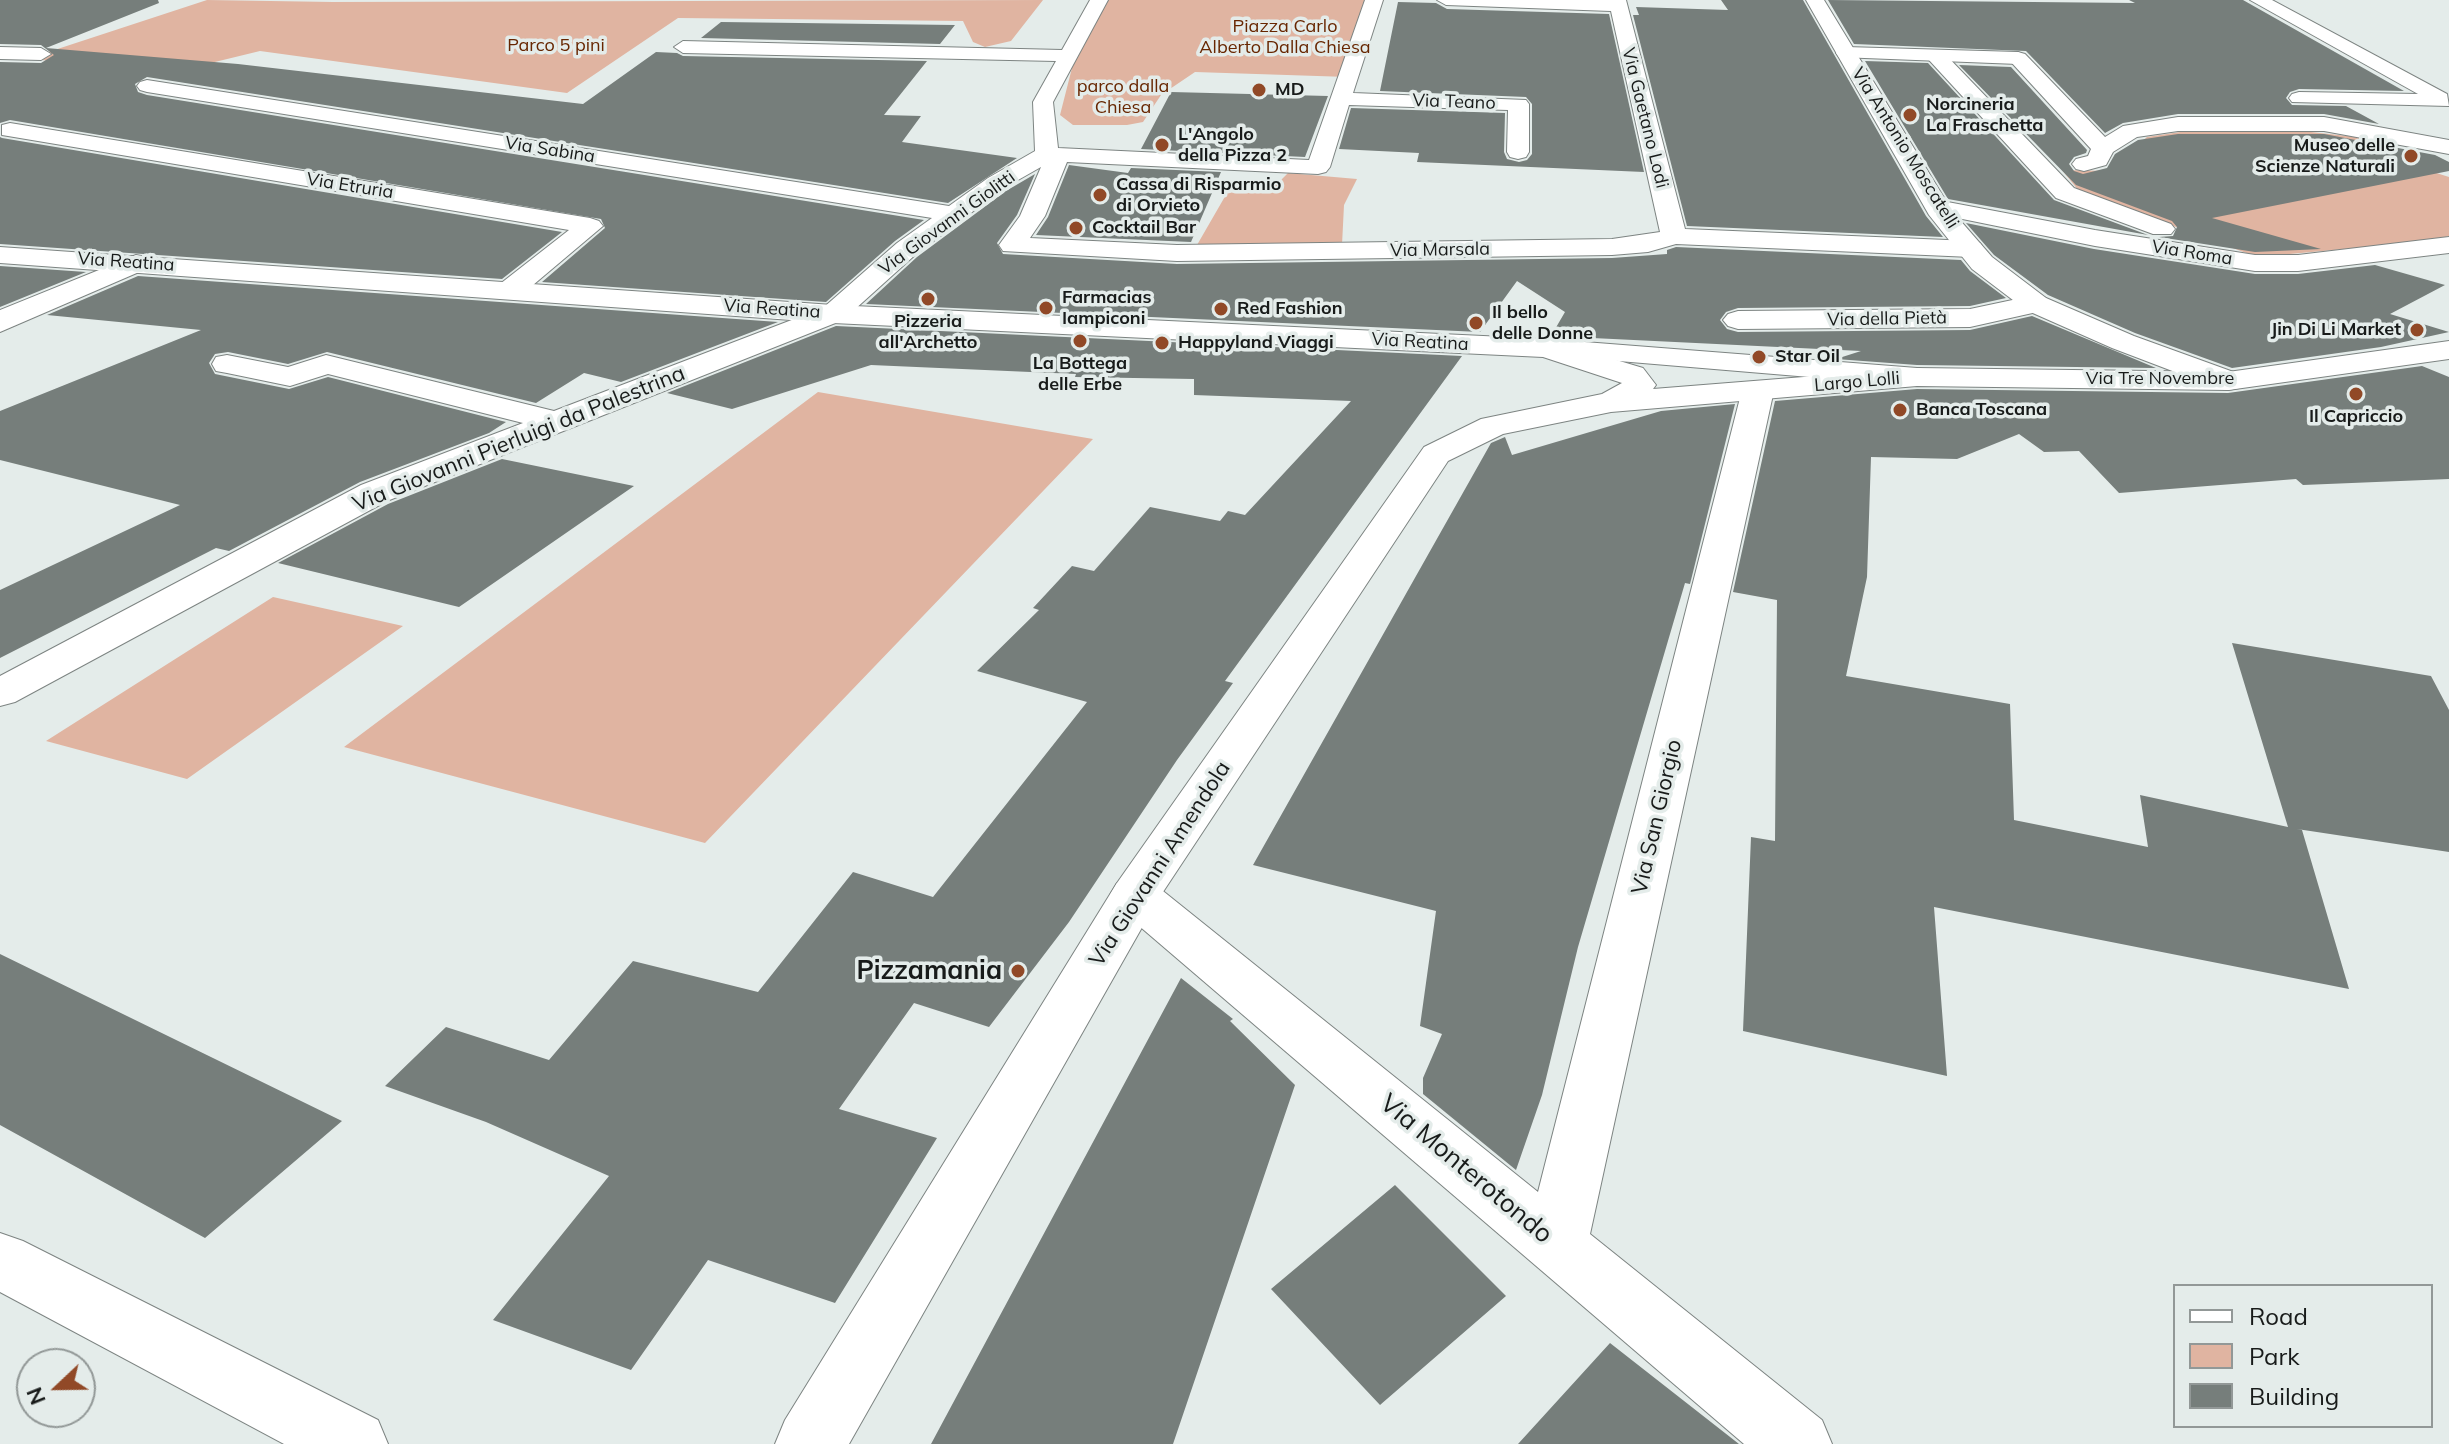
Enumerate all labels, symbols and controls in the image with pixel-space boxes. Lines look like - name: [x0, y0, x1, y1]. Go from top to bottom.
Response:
- park label: Piazza Carlo Alberto Dalla Chiesa: [1199, 16, 1371, 58]
- park label: Parco 5 pini: [507, 35, 605, 57]
- street label: Via Gaetano Lodi: [1617, 46, 1673, 190]
- street label: Via Antonio Moscatelli: [1847, 64, 1963, 232]
- park label: parco dalla Chiesa: [1077, 76, 1169, 118]
- place label: MD: [1275, 79, 1304, 101]
- marker: MD: [1250, 81, 1268, 99]
- street label: Via Teano: [1412, 90, 1496, 114]
- place label: Norcineria La Fraschetta: [1926, 94, 2044, 136]
- marker: Norcineria La Fraschetta: [1901, 106, 1919, 124]
- place label: L'Angolo della Pizza 2: [1178, 124, 1287, 166]
- street label: Via Sabina: [503, 132, 597, 168]
- place label: Museo delle Scienze Naturali: [2255, 135, 2395, 178]
- marker: L'Angolo della Pizza 2: [1153, 136, 1171, 154]
- marker: Museo delle Scienze Naturali: [2402, 147, 2420, 165]
- street label: Via Giovanni Giolitti: [875, 166, 1019, 280]
- street label: Via Etruria: [305, 168, 395, 204]
- place label: Cassa di Risparmio di Orvieto: [1116, 174, 1281, 216]
- marker: Cassa di Risparmio di Orvieto: [1091, 186, 1109, 204]
- place label: Cocktail Bar: [1092, 217, 1196, 239]
- marker: Cocktail Bar: [1067, 219, 1085, 237]
- street label: Via Roma: [2150, 236, 2234, 270]
- street label: Via Marsala: [1390, 238, 1490, 262]
- street label: Via Reatina: [77, 248, 175, 276]
- place label: Farmacias Iampiconi: [1062, 287, 1151, 330]
- marker: Pizzeria all'Archetto: [919, 290, 937, 308]
- street label: Via Reatina: [723, 295, 821, 323]
- place label: Red Fashion: [1237, 298, 1343, 320]
- marker: Farmacias Iampiconi: [1037, 299, 1055, 317]
- marker: Red Fashion: [1212, 300, 1230, 318]
- place label: Il bello delle Donne: [1492, 302, 1593, 344]
- street label: Via della Pietà: [1827, 307, 1947, 331]
- place label: Pizzeria all'Archetto: [879, 311, 977, 354]
- marker: Il bello delle Donne: [1467, 314, 1485, 332]
- place label: Jin Di Li Market: [2271, 319, 2401, 341]
- marker: Jin Di Li Market: [2408, 321, 2426, 339]
- street label: Via Reatina: [1371, 329, 1469, 355]
- marker: La Bottega delle Erbe: [1071, 332, 1089, 350]
- place label: Happyland Viaggi: [1178, 332, 1334, 354]
- marker: Happyland Viaggi: [1153, 334, 1171, 352]
- place label: Star Oil: [1775, 346, 1840, 368]
- marker: Star Oil: [1750, 348, 1768, 366]
- place label: La Bottega delle Erbe: [1033, 353, 1127, 396]
- street label: Via Giovanni Pierluigi da Palestrina: [349, 360, 689, 518]
- street label: Largo Lolli: [1813, 368, 1901, 396]
- street label: Via Tre Novembre: [2086, 368, 2234, 390]
- marker: Il Capriccio: [2347, 385, 2365, 403]
- place label: Banca Toscana: [1916, 399, 2047, 421]
- marker: Banca Toscana: [1891, 401, 1909, 419]
- place label: Il Capriccio: [2309, 406, 2403, 428]
- street label: Via San Giorgio: [1626, 737, 1688, 897]
- street label: Via Giovanni Amendola: [1084, 756, 1236, 972]
- place label: Pizzamania: [856, 955, 1002, 987]
- marker: Pizzamania: [1009, 962, 1027, 980]
- street label: Via Monterotondo: [1373, 1088, 1559, 1250]
- legend: [2173, 1284, 2433, 1428]
- text: Road: [2249, 1301, 2308, 1331]
- text: Park: [2249, 1341, 2300, 1371]
- north arrow: [16, 1348, 96, 1428]
- text: Building: [2249, 1381, 2339, 1411]
- text: N: [20, 1383, 52, 1409]

